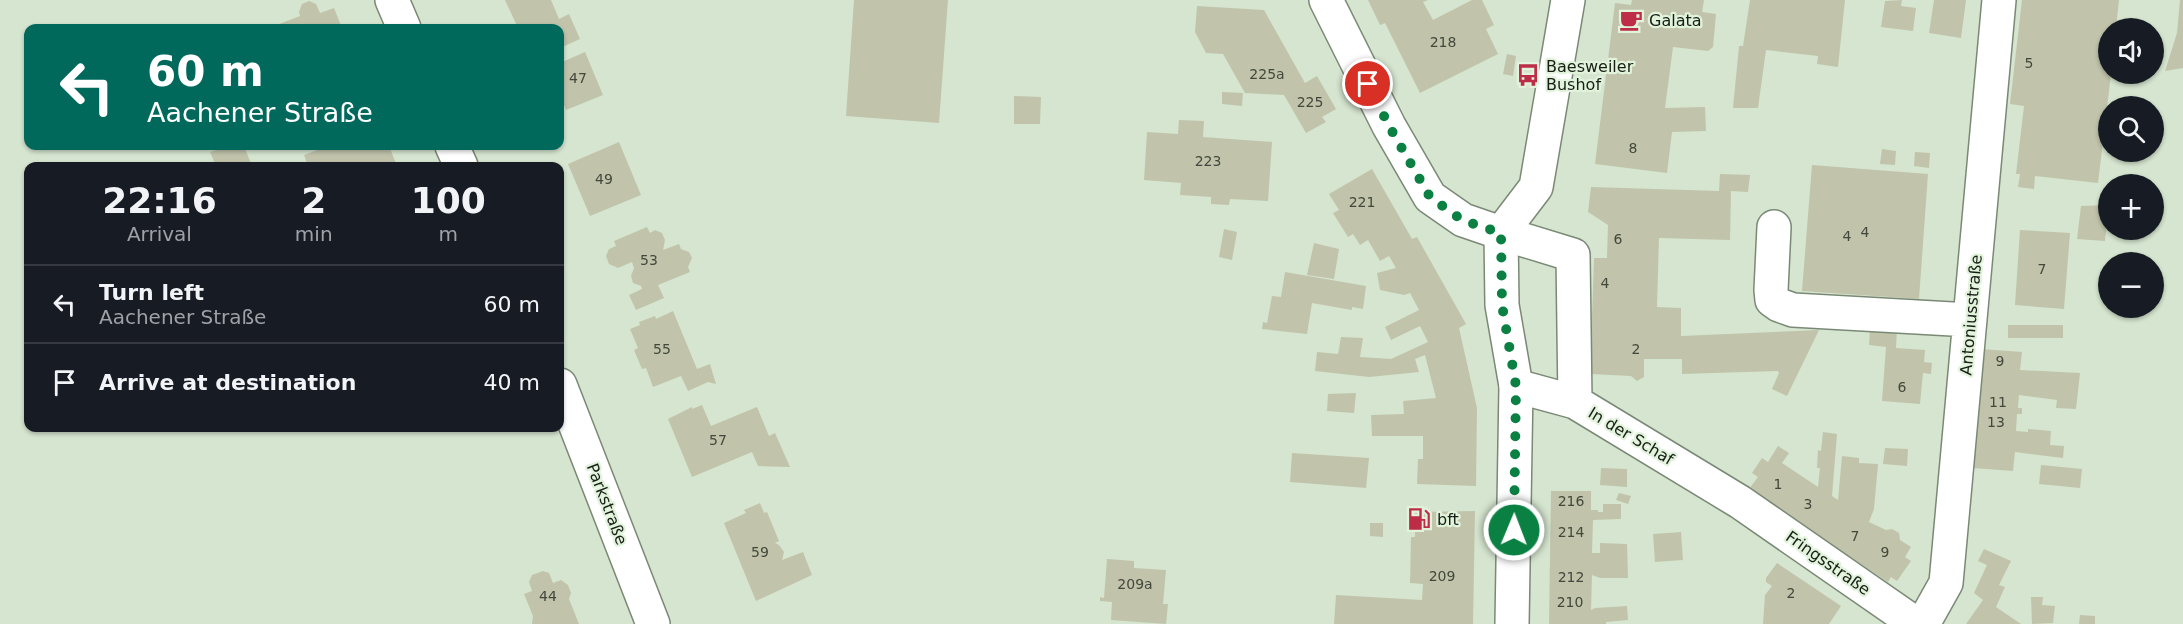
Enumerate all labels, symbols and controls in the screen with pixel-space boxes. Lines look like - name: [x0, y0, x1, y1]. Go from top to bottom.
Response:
- cafe icon: Galata: [1618, 7, 1644, 33]
- place label: Galata: [1649, 11, 1702, 30]
- map controls: [2098, 18, 2164, 318]
- button: sound: [2098, 18, 2164, 84]
- house number: 218: [1430, 34, 1456, 50]
- text: 60 m: [147, 47, 264, 96]
- icon: left: [48, 48, 126, 126]
- house number: 5: [2025, 55, 2033, 71]
- place label: Baesweiler Bushof: [1546, 57, 1634, 94]
- pin: [1342, 58, 1393, 109]
- bus stop icon: Baesweiler Bushof: [1515, 62, 1541, 88]
- house number: 225a: [1249, 66, 1285, 82]
- icon: arrive: [1351, 67, 1384, 100]
- house number: 47: [569, 70, 587, 86]
- house number: 225: [1297, 94, 1323, 110]
- button: search: [2098, 96, 2164, 162]
- text: Aachener Straße: [147, 97, 373, 128]
- house number: 8: [1629, 140, 1637, 156]
- house number: 223: [1195, 153, 1221, 169]
- house number: 49: [595, 171, 613, 187]
- button: +: [2098, 174, 2164, 240]
- text: 22:16: [102, 180, 217, 221]
- text: 2: [301, 180, 326, 221]
- text: 100: [411, 180, 486, 221]
- house number: 221: [1349, 194, 1375, 210]
- text: Arrival: [127, 222, 192, 246]
- text: min: [295, 222, 333, 246]
- text: m: [439, 222, 458, 246]
- house number: 4: [1861, 224, 1870, 240]
- house number: 4: [1843, 228, 1852, 244]
- house number: 6: [1614, 231, 1623, 247]
- house number: 53: [640, 252, 658, 268]
- button: −: [2098, 252, 2164, 318]
- street label: Antoniusstraße: [1956, 254, 1986, 376]
- house number: 7: [2038, 261, 2046, 277]
- house number: 4: [1601, 275, 1610, 291]
- text: Turn left: [99, 280, 204, 305]
- icon: left: [48, 288, 81, 321]
- text: 60 m: [484, 292, 540, 317]
- text: Aachener Straße: [99, 305, 266, 329]
- house number: 55: [653, 341, 671, 357]
- house number: 2: [1632, 341, 1640, 357]
- house number: 9: [1996, 353, 2004, 369]
- icon: arrive: [48, 366, 81, 399]
- text: Arrive at destination: [99, 370, 356, 395]
- text: 40 m: [484, 370, 540, 395]
- house number: 6: [1898, 379, 1907, 395]
- house number: 11: [1989, 394, 2007, 410]
- street label: In der Schaf: [1585, 403, 1677, 469]
- house number: 13: [1987, 414, 2005, 430]
- house number: 57: [709, 432, 727, 448]
- street label: Parkstraße: [583, 461, 631, 547]
- house number: 1: [1774, 476, 1782, 492]
- house number: 216: [1558, 493, 1584, 509]
- house number: 3: [1804, 496, 1812, 512]
- position arrow: [1482, 498, 1546, 562]
- fuel station icon: bft: [1406, 506, 1432, 532]
- place label: bft: [1437, 510, 1459, 529]
- house number: 214: [1558, 524, 1584, 540]
- street label: Fringsstraße: [1782, 527, 1874, 599]
- house number: 7: [1851, 528, 1859, 544]
- house number: 59: [751, 544, 769, 560]
- house number: 9: [1881, 544, 1889, 560]
- house number: 209: [1429, 568, 1455, 584]
- house number: 212: [1558, 569, 1584, 585]
- house number: 209a: [1117, 576, 1153, 592]
- house number: 2: [1787, 585, 1795, 601]
- house number: 44: [539, 588, 557, 604]
- house number: 210: [1557, 594, 1583, 610]

